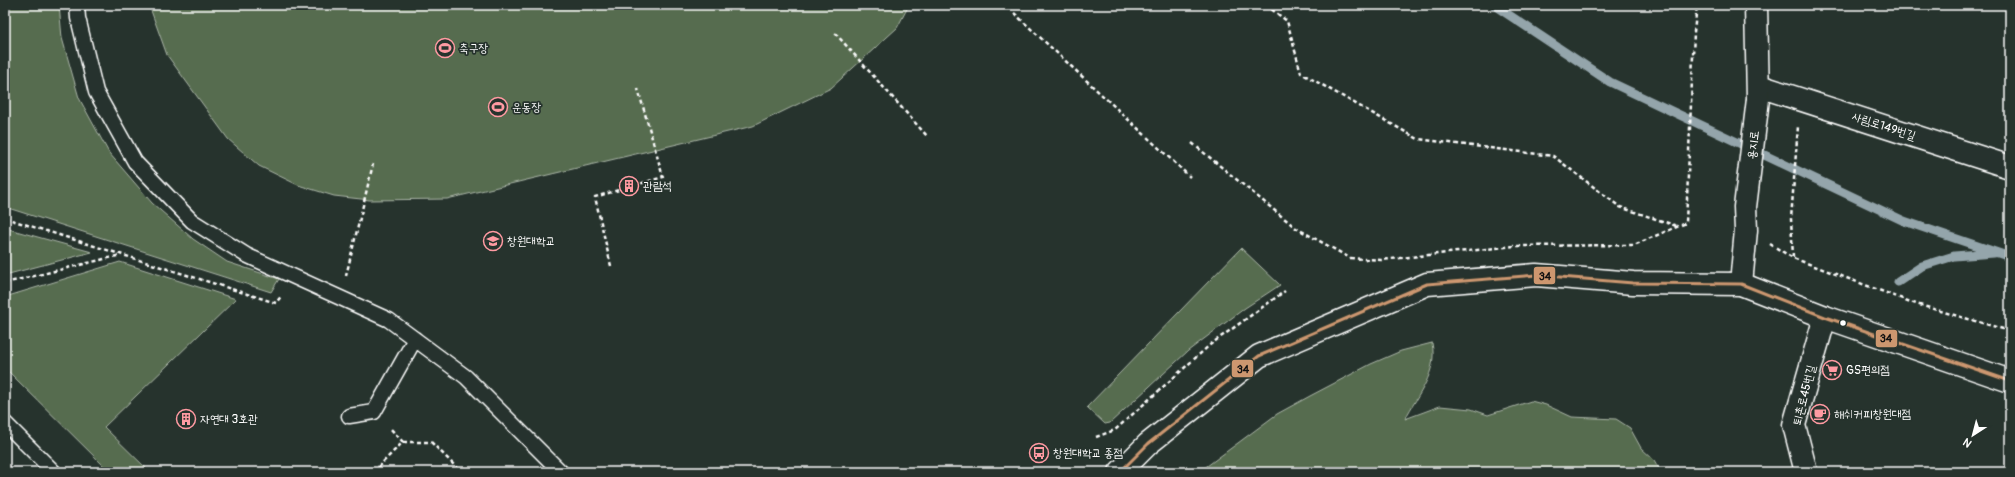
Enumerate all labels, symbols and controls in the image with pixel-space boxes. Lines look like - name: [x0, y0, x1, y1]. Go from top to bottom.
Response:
- sports icon: 축구장: [434, 37, 456, 59]
- place label: 축구장: [459, 41, 488, 56]
- sports icon: 운동장: [487, 96, 509, 118]
- place label: 운동장: [512, 100, 541, 115]
- street label: 사림로149번길: [1850, 109, 1918, 144]
- street label: 용지로: [1744, 130, 1763, 160]
- building icon: 관람석: [618, 175, 640, 197]
- place label: 관람석: [643, 179, 672, 194]
- school or university icon: 창원대학교: [482, 230, 504, 252]
- place label: 창원대학교: [507, 234, 555, 249]
- line badge: 34: [1533, 266, 1556, 285]
- text: 34: [1539, 270, 1552, 283]
- unlabelled marker: [1838, 318, 1848, 328]
- line badge: 34: [1875, 329, 1898, 348]
- text: 34: [1880, 332, 1893, 345]
- line badge: 34: [1231, 359, 1254, 378]
- supermarket icon: GS편의점: [1821, 359, 1843, 381]
- text: 34: [1237, 363, 1250, 376]
- street label: 퇴촌로45번길: [1790, 363, 1819, 427]
- place label: GS편의점: [1846, 363, 1890, 378]
- cafe icon: 해쉬커피창원대점: [1809, 403, 1831, 425]
- place label: 해쉬커피창원대점: [1834, 407, 1911, 422]
- building icon: 자연대 3호관: [175, 408, 197, 430]
- place label: 자연대 3호관: [200, 412, 258, 427]
- north arrow: [1953, 415, 1993, 455]
- text: N: [1960, 435, 1974, 450]
- bus stop icon: 창원대학교 종점: [1028, 442, 1050, 464]
- place label: 창원대학교 종점: [1053, 446, 1123, 461]

